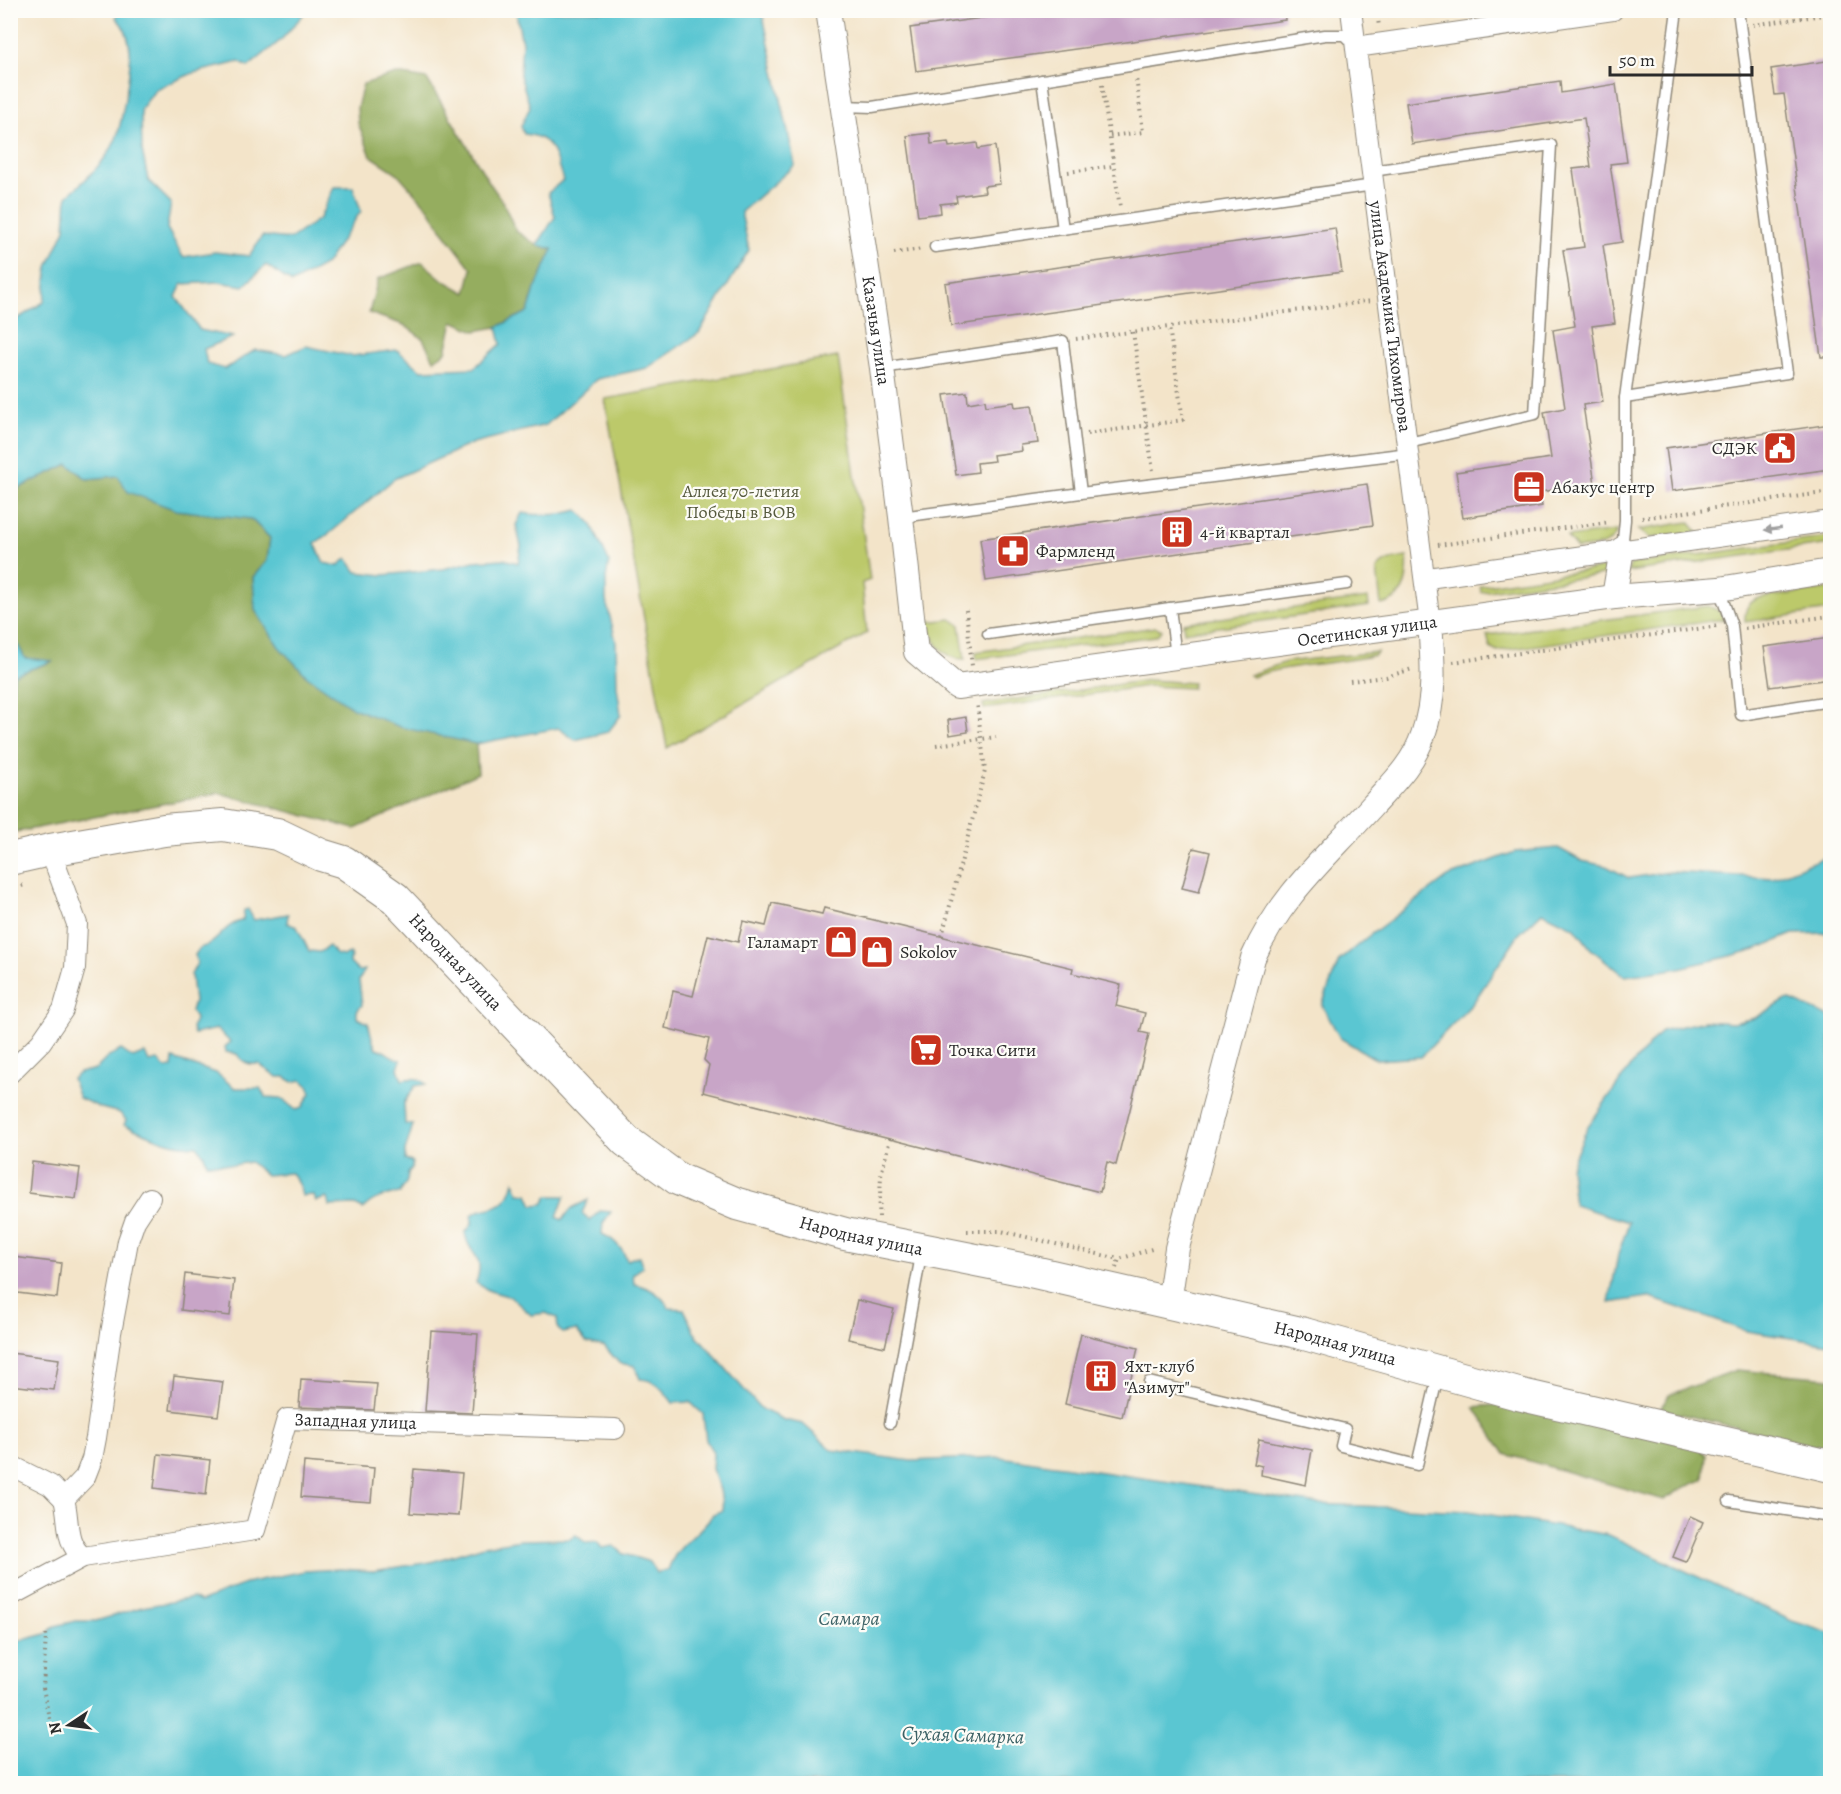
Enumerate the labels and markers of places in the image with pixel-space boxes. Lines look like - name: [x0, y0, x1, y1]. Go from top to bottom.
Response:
- public building icon: СДЭК: [1762, 430, 1798, 466]
- place label: СДЭК: [1712, 436, 1758, 460]
- office icon: Абакус центр: [1511, 469, 1547, 505]
- place label: Абакус центр: [1551, 475, 1655, 499]
- building icon: 4-й квартал: [1159, 514, 1195, 550]
- place label: 4-й квартал: [1200, 520, 1290, 544]
- pharmacy icon: Фармленд: [995, 533, 1031, 569]
- place label: Фармленд: [1036, 539, 1115, 563]
- shop icon: Галамарт: [823, 924, 859, 960]
- place label: Галамарт: [747, 930, 818, 954]
- shop icon: Sokolov: [859, 934, 895, 970]
- place label: Sokolov: [900, 940, 958, 964]
- supermarket icon: Точка Сити: [908, 1032, 944, 1068]
- place label: Точка Сити: [949, 1038, 1036, 1062]
- place label: Яхт-клуб "Азимут": [1124, 1354, 1195, 1399]
- building icon: Яхт-клуб "Азимут": [1083, 1358, 1119, 1394]

